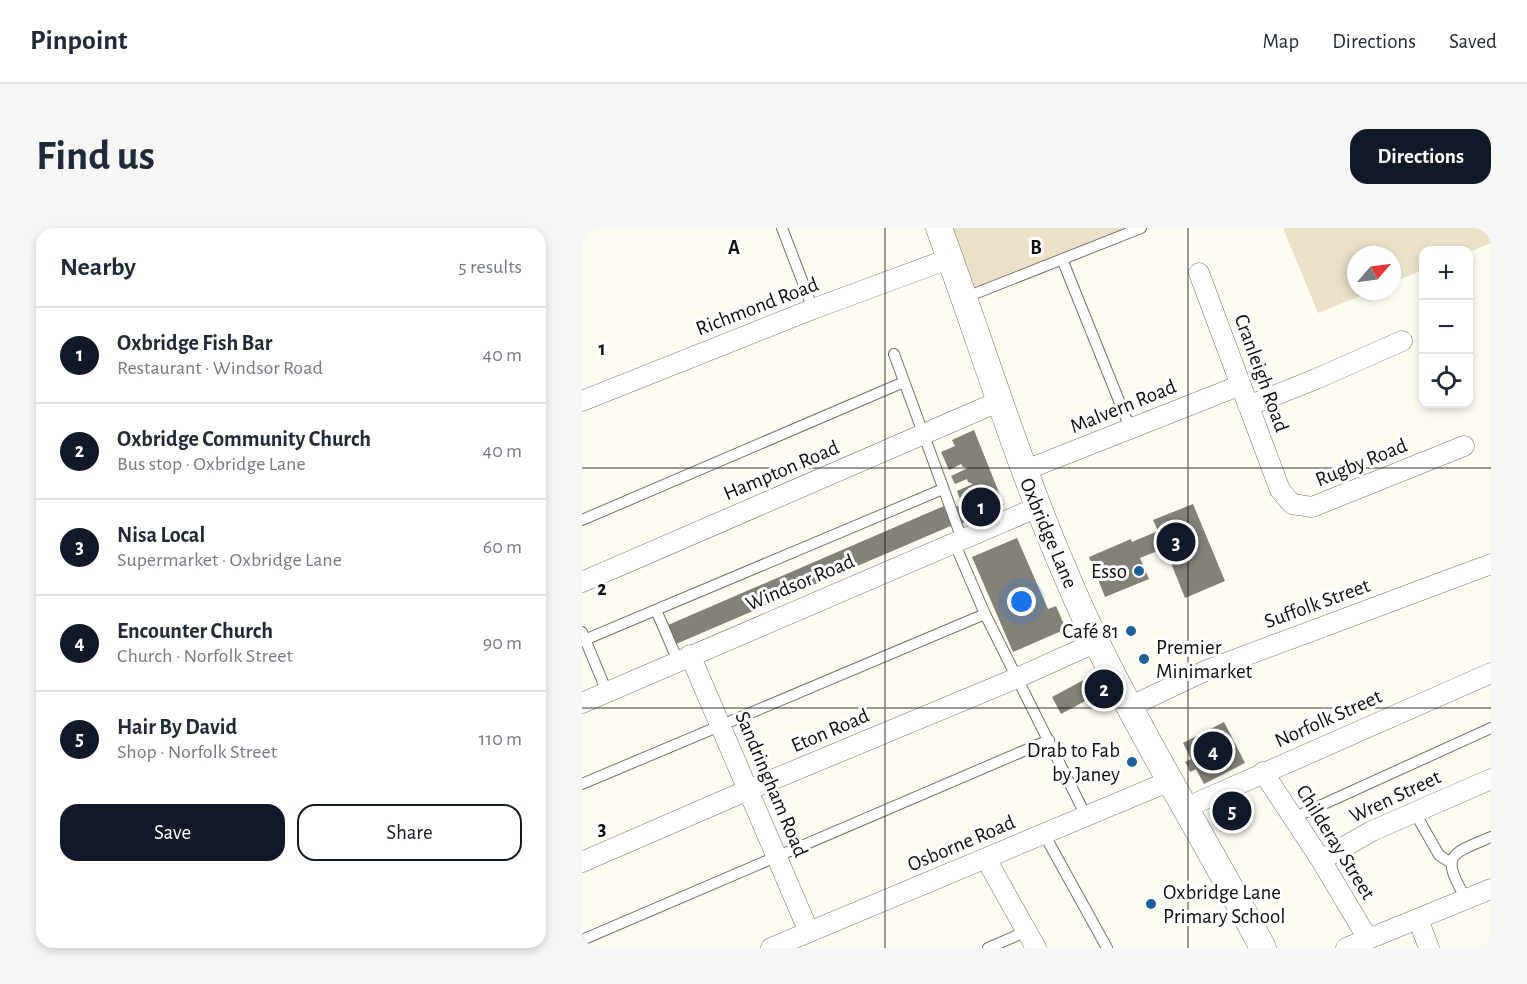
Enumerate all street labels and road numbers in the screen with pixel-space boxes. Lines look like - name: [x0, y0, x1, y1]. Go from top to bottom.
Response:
- street label: Richmond Road: [693, 273, 821, 339]
- street label: Cranleigh Road: [1231, 311, 1293, 435]
- street label: Malvern Road: [1067, 376, 1179, 437]
- street label: Rugby Road: [1312, 435, 1410, 490]
- street label: Hampton Road: [720, 437, 842, 504]
- street label: Oxbridge Lane: [1016, 475, 1081, 592]
- street label: Windsor Road: [743, 550, 858, 615]
- street label: Suffolk Street: [1262, 575, 1373, 632]
- street label: Norfolk Street: [1272, 685, 1385, 751]
- street label: Eton Road: [788, 705, 872, 756]
- street label: Sandringham Road: [731, 708, 812, 860]
- street label: Wren Street: [1346, 766, 1444, 827]
- street label: Childeray Street: [1292, 781, 1379, 903]
- street label: Osborne Road: [904, 811, 1018, 876]

